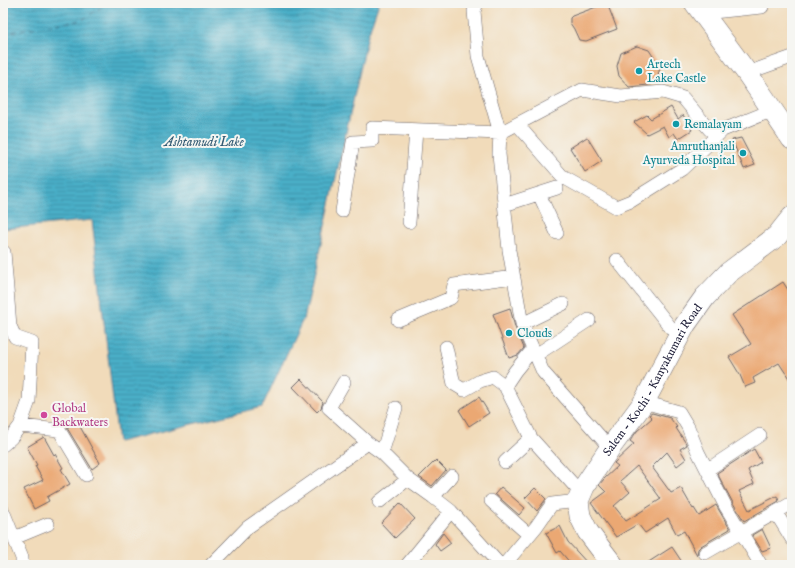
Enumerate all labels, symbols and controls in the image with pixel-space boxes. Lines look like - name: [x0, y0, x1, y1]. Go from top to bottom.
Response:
- place label: Artech Lake Castle: [646, 57, 707, 86]
- marker: Artech Lake Castle: [634, 66, 644, 76]
- place label: Remalayam: [684, 117, 742, 132]
- marker: Remalayam: [671, 119, 681, 129]
- water label: Ashtamudi Lake: [162, 134, 244, 151]
- place label: Amruthanjali Ayurveda Hospital: [642, 139, 736, 169]
- marker: Amruthanjali Ayurveda Hospital: [738, 148, 748, 158]
- street label: Salem - Kochi - Kanyakumari Road: [600, 301, 706, 459]
- place label: Clouds: [517, 326, 552, 341]
- marker: Clouds: [504, 328, 514, 338]
- place label: Global Backwaters: [52, 401, 108, 430]
- marker: Global Backwaters: [39, 410, 49, 420]

